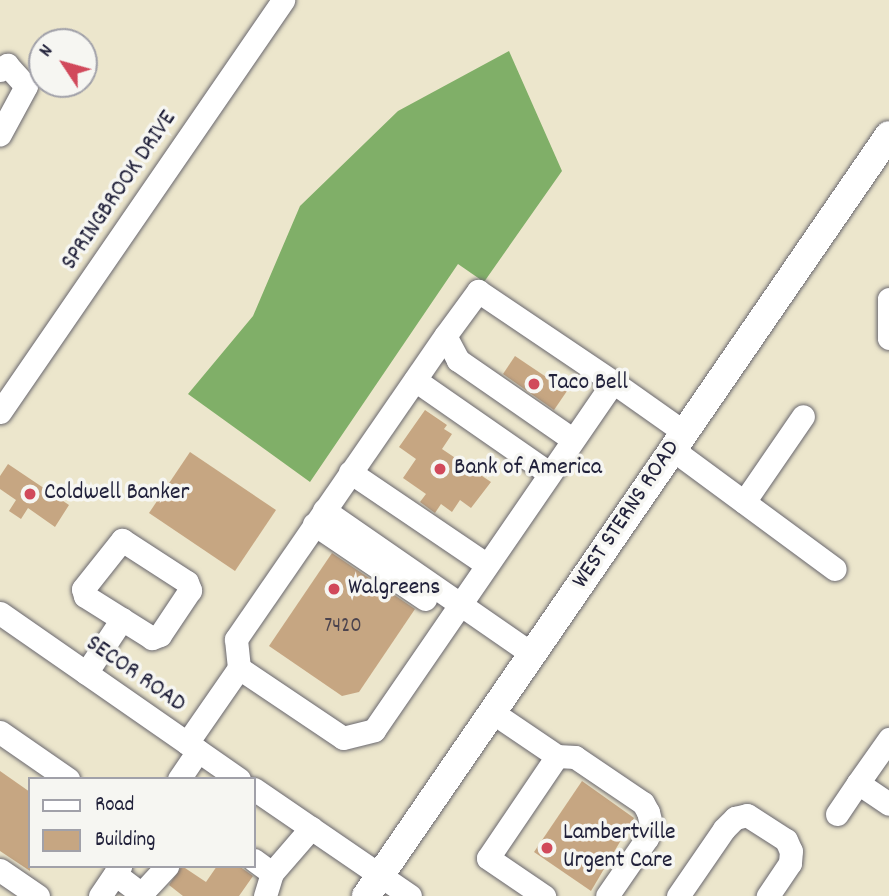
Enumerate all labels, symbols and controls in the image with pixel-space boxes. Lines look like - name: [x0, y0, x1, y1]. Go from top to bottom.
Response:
- north arrow: [28, 28, 98, 98]
- text: N: [34, 40, 61, 63]
- street label: SPRINGBROOK DRIVE: [56, 106, 184, 276]
- place label: Taco Bell: [548, 370, 628, 398]
- marker: Taco Bell: [526, 376, 542, 392]
- street label: WEST STERNS ROAD: [567, 436, 687, 594]
- place label: Bank of America: [454, 455, 602, 483]
- marker: Bank of America: [432, 461, 448, 477]
- place label: Coldwell Banker: [44, 480, 189, 508]
- marker: Coldwell Banker: [22, 486, 38, 502]
- place label: Walgreens: [348, 575, 440, 603]
- marker: Walgreens: [326, 581, 342, 597]
- house number: 7420: [324, 614, 362, 640]
- street label: SECOR ROAD: [80, 630, 190, 720]
- legend: [28, 777, 256, 868]
- text: Road: [95, 791, 134, 821]
- place label: Lambertville Urgent Care: [563, 820, 676, 876]
- text: Building: [95, 826, 155, 856]
- marker: Lambertville Urgent Care: [537, 838, 557, 858]

